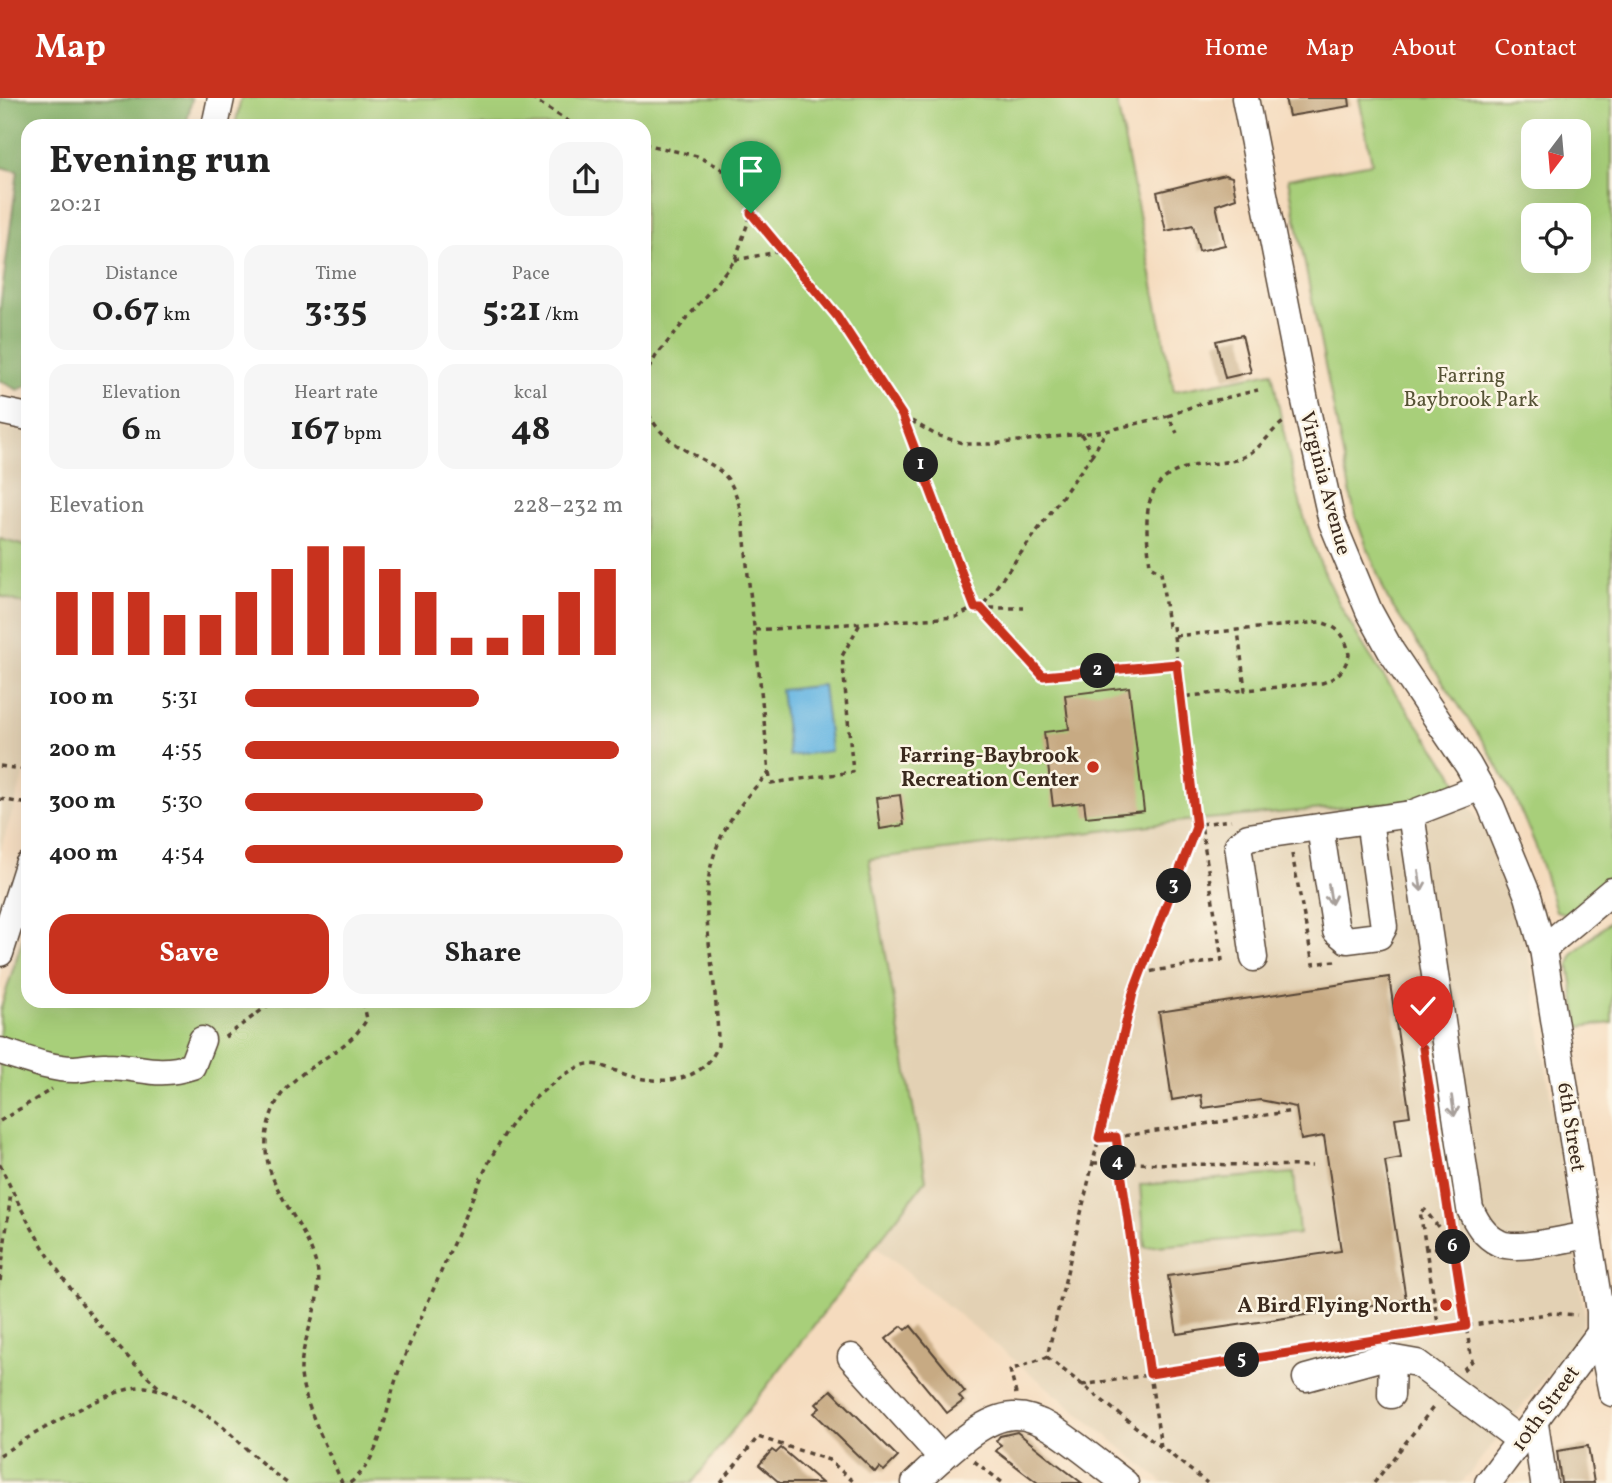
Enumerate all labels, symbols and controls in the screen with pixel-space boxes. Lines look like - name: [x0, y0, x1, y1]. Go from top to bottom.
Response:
- text: Map: [35, 26, 106, 72]
- text: Home: [1204, 32, 1268, 66]
- text: Map: [1306, 32, 1354, 66]
- text: About: [1392, 32, 1457, 66]
- text: Contact: [1495, 32, 1577, 66]
- north arrow: [1521, 119, 1591, 189]
- map controls: [1521, 119, 1591, 273]
- text: Evening run: [49, 136, 271, 189]
- pin: [721, 141, 781, 213]
- button: share: [549, 142, 623, 216]
- icon: arrive: [732, 152, 770, 190]
- text: 20:21: [49, 189, 102, 221]
- button: locate: [1521, 203, 1591, 273]
- text: Distance: [105, 261, 178, 287]
- text: Time: [315, 261, 357, 287]
- text: Pace: [512, 261, 550, 287]
- text: 0.67: [92, 287, 160, 335]
- text: 3:35: [305, 287, 367, 335]
- text: 5:21: [482, 287, 541, 335]
- text: km: [160, 302, 191, 328]
- text: /km: [541, 302, 579, 328]
- park label: Farring Baybrook Park: [1403, 362, 1539, 415]
- text: Elevation: [102, 380, 181, 406]
- text: Heart rate: [294, 380, 378, 406]
- text: kcal: [514, 380, 548, 406]
- text: 6: [121, 406, 141, 454]
- text: 167: [290, 406, 340, 454]
- text: 48: [511, 406, 551, 454]
- street label: Virginia Avenue: [1291, 408, 1358, 559]
- text: m: [141, 421, 161, 447]
- text: bpm: [340, 421, 382, 447]
- pin: 1: [904, 448, 939, 482]
- text: 1: [917, 451, 924, 477]
- text: Elevation: [49, 490, 145, 522]
- text: 228–232 m: [513, 490, 623, 522]
- pin: 2: [1080, 654, 1116, 688]
- text: 2: [1093, 657, 1102, 683]
- text: 100 m: [49, 682, 114, 714]
- text: 5:31: [161, 682, 198, 714]
- text: 200 m: [49, 734, 116, 766]
- text: 4:55: [161, 734, 202, 766]
- place label: Farring-Baybrook Recreation Center: [900, 742, 1079, 795]
- marker: Farring-Baybrook Recreation Center: [1085, 759, 1101, 775]
- text: 300 m: [49, 786, 116, 818]
- text: 5:30: [161, 786, 203, 818]
- text: 400 m: [49, 838, 118, 870]
- text: 4:54: [161, 838, 205, 870]
- pin: 3: [1156, 868, 1192, 904]
- one-way arrow: [1414, 869, 1427, 892]
- text: 3: [1169, 872, 1178, 898]
- one-way arrow: [1324, 882, 1337, 905]
- button: Save: [49, 914, 329, 994]
- button: Share: [343, 914, 623, 994]
- pin: [1393, 976, 1453, 1048]
- icon: check: [1404, 987, 1442, 1025]
- street label: 6th Street: [1549, 1081, 1592, 1174]
- one-way arrow: [1447, 1094, 1460, 1117]
- pin: 4: [1100, 1146, 1136, 1180]
- text: 4: [1112, 1149, 1123, 1175]
- pin: 6: [1436, 1230, 1470, 1264]
- text: 6: [1447, 1233, 1458, 1259]
- place label: A Bird Flying North: [1237, 1292, 1432, 1321]
- marker: A Bird Flying North: [1438, 1297, 1454, 1313]
- pin: 5: [1224, 1342, 1260, 1378]
- text: 5: [1237, 1346, 1246, 1372]
- street label: 10th Street: [1505, 1360, 1587, 1458]

